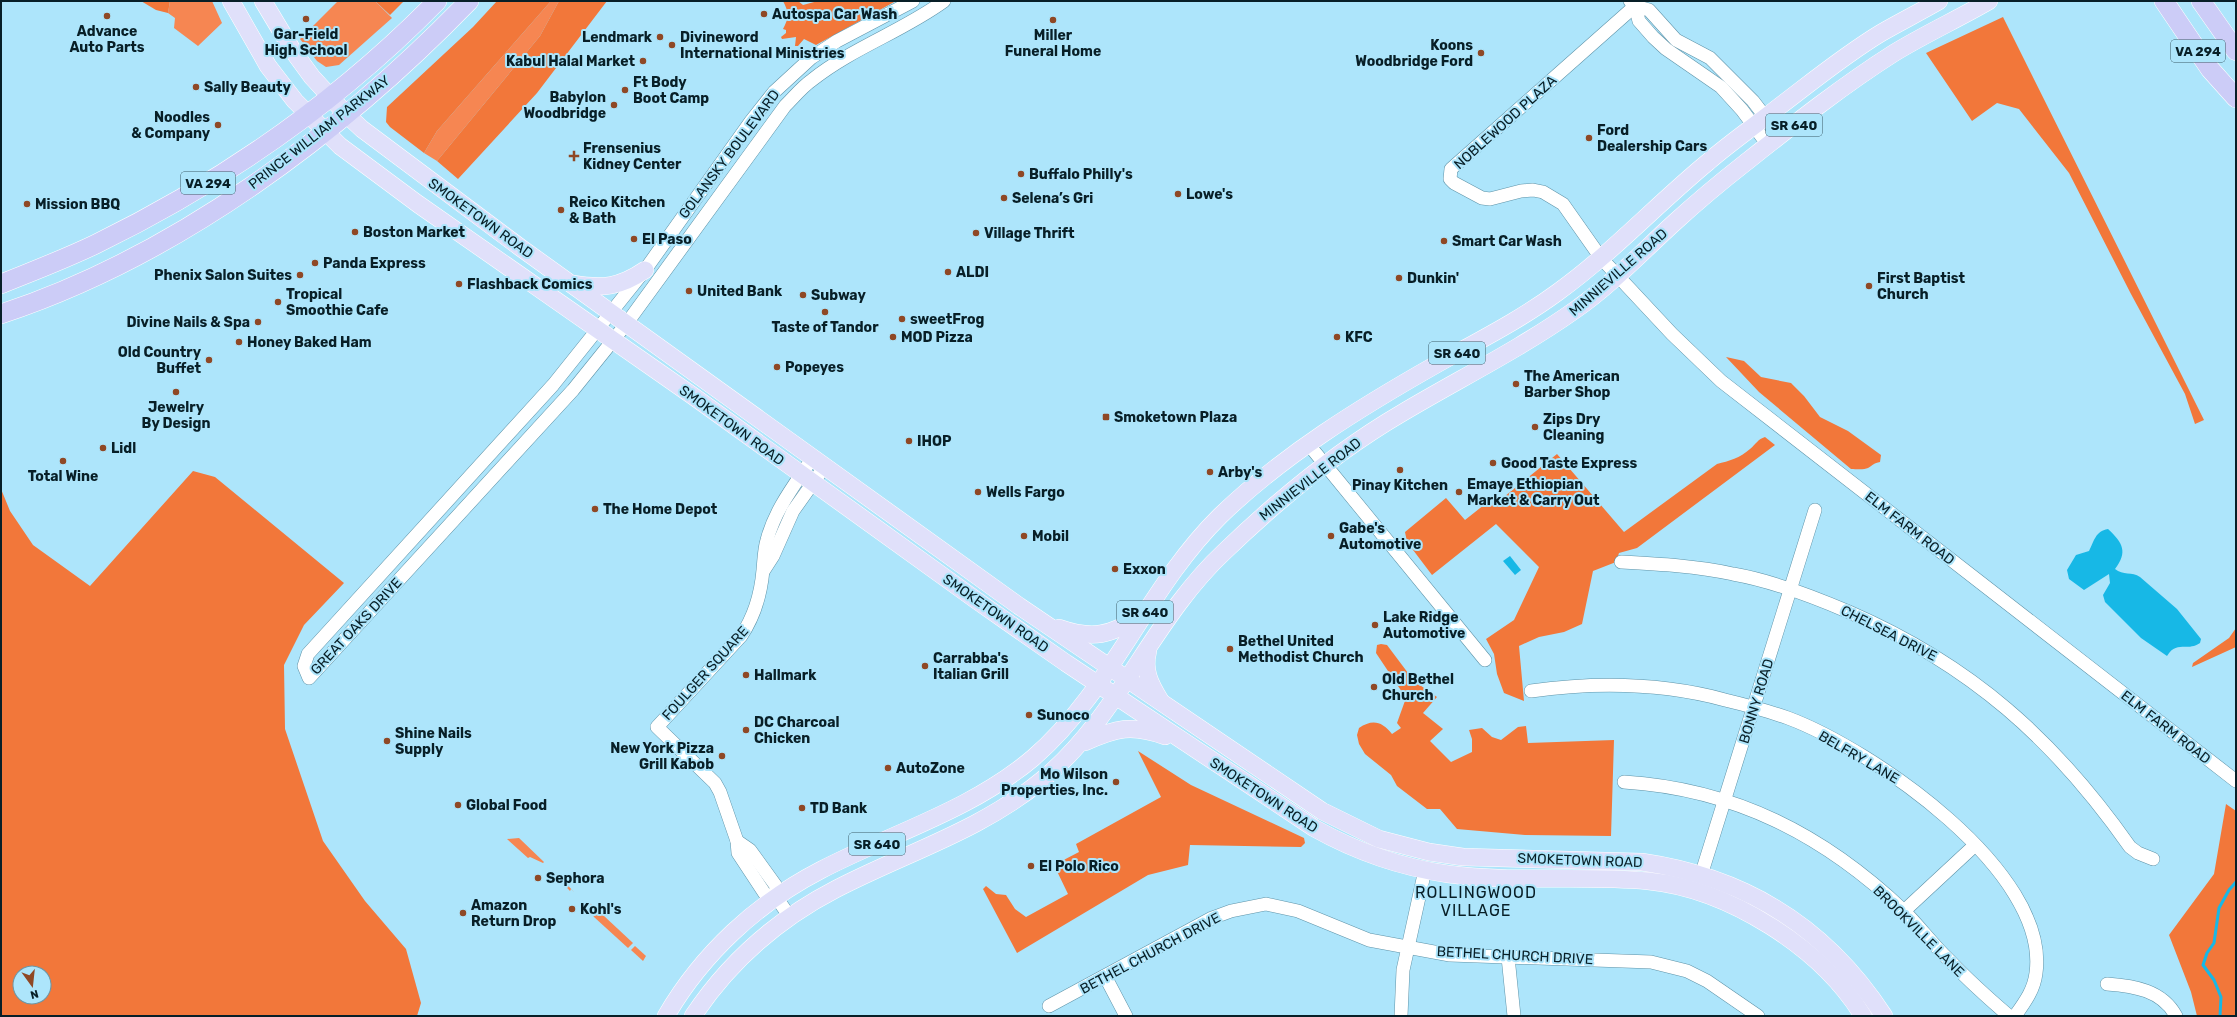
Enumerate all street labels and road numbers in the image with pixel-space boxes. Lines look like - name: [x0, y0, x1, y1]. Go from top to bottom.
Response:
- road number: VA 294: [2171, 40, 2225, 62]
- street label: NOBLEWOOD PLAZA: [1451, 71, 1561, 173]
- street label: PRINCE WILLIAM PARKWAY: [245, 72, 393, 193]
- street label: GOLANSKY BOULEVARD: [675, 87, 783, 222]
- road number: SR 640: [1766, 114, 1822, 136]
- road number: VA 294: [181, 172, 235, 194]
- street label: SMOKETOWN ROAD: [425, 175, 536, 262]
- street label: MINNIEVILLE ROAD: [1566, 225, 1671, 320]
- road number: SR 640: [1429, 342, 1485, 364]
- street label: SMOKETOWN ROAD: [676, 382, 787, 469]
- street label: MINNIEVILLE ROAD: [1256, 434, 1365, 524]
- street label: ELM FARM ROAD: [1861, 488, 1958, 569]
- street label: SMOKETOWN ROAD: [940, 571, 1052, 656]
- street label: GREAT OAKS DRIVE: [307, 574, 406, 678]
- road number: SR 640: [1117, 601, 1173, 623]
- street label: CHELSEA DRIVE: [1838, 602, 1940, 665]
- street label: FOULGER SQUARE: [659, 623, 752, 724]
- street label: BONNY ROAD: [1736, 657, 1777, 746]
- street label: ELM FARM ROAD: [2117, 687, 2214, 768]
- street label: BELFRY LANE: [1815, 728, 1902, 787]
- street label: SMOKETOWN ROAD: [1207, 754, 1321, 837]
- road number: SR 640: [849, 833, 905, 855]
- street label: SMOKETOWN ROAD: [1517, 850, 1643, 871]
- street label: BROOKVILLE LANE: [1869, 882, 1968, 981]
- street label: BETHEL CHURCH DRIVE: [1077, 909, 1223, 998]
- street label: BETHEL CHURCH DRIVE: [1436, 943, 1594, 968]

